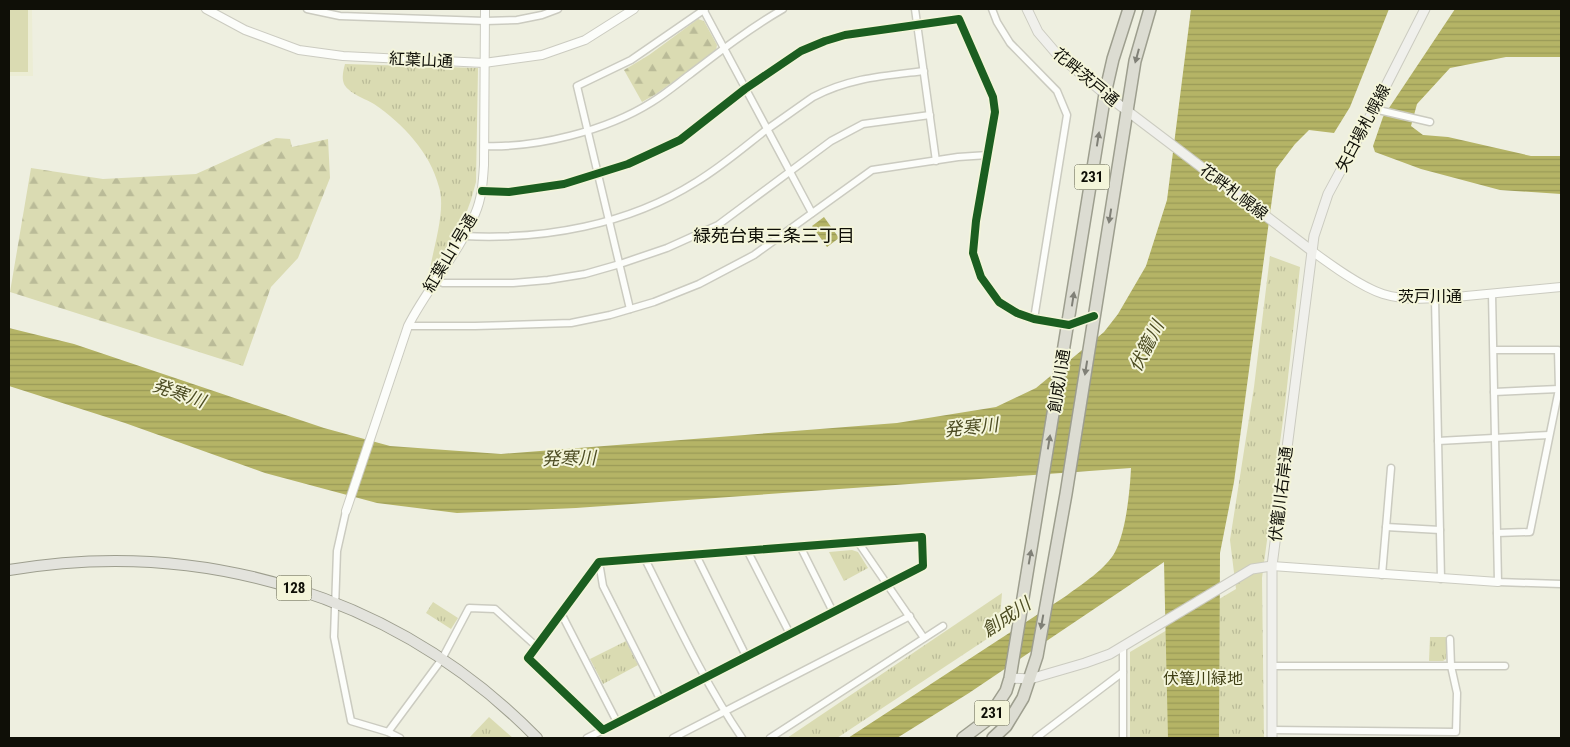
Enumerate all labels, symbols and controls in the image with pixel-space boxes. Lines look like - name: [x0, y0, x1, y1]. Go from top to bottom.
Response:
- street label: 花畔茨戸通: [1049, 44, 1123, 110]
- one-way arrow: [1133, 48, 1141, 63]
- street label: 紅葉山通: [389, 49, 453, 71]
- street label: 矢臼場札幌線: [1332, 81, 1394, 175]
- one-way arrow: [1095, 130, 1103, 146]
- street label: 花畔札幌線: [1196, 160, 1272, 224]
- road number: 231: [1074, 164, 1110, 190]
- one-way arrow: [1106, 208, 1114, 224]
- street label: 紅葉山1号通: [419, 210, 481, 296]
- district label: 緑苑台東三条三丁目: [693, 225, 855, 246]
- street label: 茨戸川通: [1398, 287, 1462, 306]
- one-way arrow: [1069, 291, 1077, 307]
- water label: 伏籠川: [1124, 315, 1169, 375]
- street label: 創成川通: [1045, 348, 1073, 414]
- one-way arrow: [1082, 360, 1090, 376]
- water label: 発寒川: [150, 374, 210, 412]
- water label: 発寒川: [943, 414, 1001, 440]
- one-way arrow: [1046, 434, 1054, 450]
- street label: 伏籠川右岸通: [1266, 445, 1296, 543]
- water label: 発寒川: [542, 447, 598, 469]
- one-way arrow: [1027, 548, 1035, 564]
- road number: 128: [276, 576, 312, 600]
- water label: 創成川: [978, 592, 1036, 641]
- one-way arrow: [1038, 614, 1046, 630]
- park label: 伏篭川緑地: [1163, 669, 1243, 688]
- road number: 231: [974, 700, 1010, 726]

